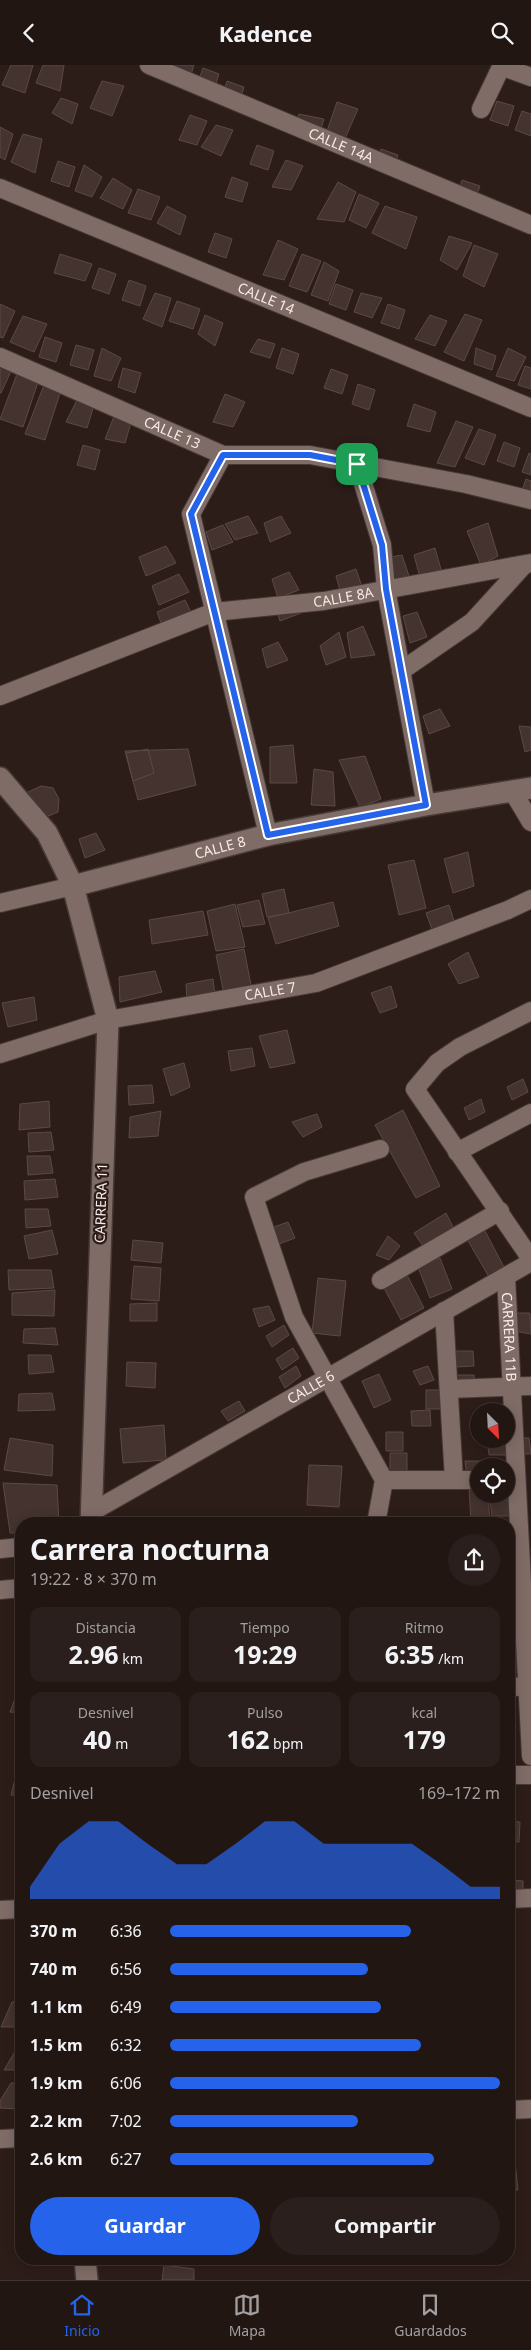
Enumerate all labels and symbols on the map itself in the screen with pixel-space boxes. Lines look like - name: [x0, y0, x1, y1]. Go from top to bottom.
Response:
- street label: CALLE 14A: [306, 123, 377, 167]
- street label: CALLE 14: [235, 278, 298, 318]
- street label: CALLE 13: [141, 411, 204, 453]
- pin: [336, 443, 378, 485]
- street label: CALLE 8A: [312, 582, 375, 611]
- street label: CALLE 8: [192, 831, 247, 863]
- street label: CALLE 7: [243, 977, 297, 1005]
- street label: CARRERA 11: [90, 1163, 111, 1243]
- street label: CARRERA 11B: [498, 1292, 521, 1382]
- street label: CALLE 6: [283, 1366, 338, 1408]
- north arrow: [470, 1403, 515, 1447]

